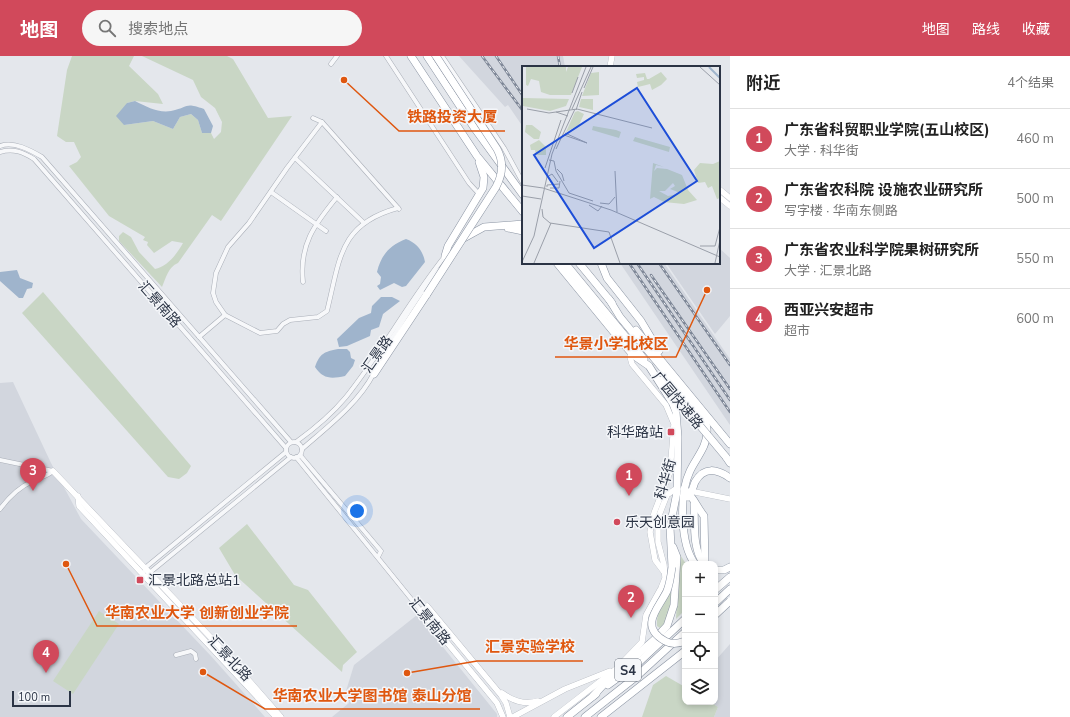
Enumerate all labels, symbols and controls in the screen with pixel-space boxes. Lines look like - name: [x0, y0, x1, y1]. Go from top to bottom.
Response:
- search box: [82, 10, 362, 46]
- text: 地图: [20, 17, 58, 43]
- icon: search: [96, 17, 118, 39]
- text: 搜索地点: [128, 19, 188, 39]
- text: 地图: [922, 20, 950, 39]
- text: 路线: [972, 20, 1000, 39]
- text: 收藏: [1022, 20, 1050, 39]
- inset map: [522, 66, 720, 264]
- text: 附近: [746, 72, 780, 95]
- text: 4个结果: [1007, 74, 1054, 92]
- callout: 铁路投资大厦: [399, 104, 505, 131]
- text: 铁路投资大厦: [407, 107, 497, 127]
- text: 广东省科贸职业学院(五山校区): [784, 120, 990, 140]
- text: 1: [755, 130, 763, 148]
- text: 460 m: [1016, 130, 1054, 148]
- text: 大学 · 科华街: [784, 142, 859, 160]
- text: 广东省农科院 设施农业研究所: [784, 180, 983, 200]
- text: 2: [755, 190, 763, 208]
- text: 500 m: [1016, 190, 1054, 208]
- text: 写字楼 · 华南东侧路: [784, 202, 898, 220]
- text: 广东省农业科学院果树研究所: [784, 240, 979, 260]
- text: 3: [755, 250, 763, 268]
- text: 550 m: [1016, 250, 1054, 268]
- text: 大学 · 汇景北路: [784, 262, 872, 280]
- street label: 汇景南路: [134, 277, 185, 332]
- text: 西亚兴安超市: [784, 300, 874, 320]
- text: 4: [755, 310, 763, 328]
- text: 600 m: [1016, 310, 1054, 328]
- text: 超市: [784, 322, 810, 340]
- callout: 华景小学北校区: [555, 330, 676, 357]
- street label: 汇景路: [358, 332, 397, 377]
- text: 华景小学北校区: [563, 334, 669, 354]
- street label: 广园快速路: [648, 367, 707, 433]
- place label: 科华路站: [607, 423, 663, 442]
- marker: 科华路站: [666, 427, 676, 437]
- street label: 科华街: [651, 456, 680, 502]
- pin: 3: [20, 458, 46, 491]
- pin: 1: [616, 463, 642, 496]
- your location: [347, 501, 367, 521]
- place label: 乐天创意园: [625, 513, 695, 532]
- marker: 乐天创意园: [612, 517, 622, 527]
- map controls: [682, 561, 718, 705]
- button: +: [682, 561, 718, 597]
- place label: 汇景北路总站1: [148, 571, 240, 590]
- marker: 汇景北路总站1: [135, 575, 145, 585]
- pin: 2: [618, 585, 644, 618]
- street label: 汇景南路: [405, 594, 455, 649]
- button: −: [682, 597, 718, 633]
- callout: 华南农业大学 创新创业学院: [97, 599, 297, 626]
- text: 华南农业大学 创新创业学院: [105, 603, 289, 623]
- street label: 汇景北路: [204, 631, 256, 685]
- button: locate: [682, 633, 718, 669]
- callout: 汇景实验学校: [477, 634, 583, 661]
- text: 汇景实验学校: [485, 637, 575, 657]
- pin: 4: [33, 640, 59, 673]
- road number: S4: [615, 659, 641, 681]
- button: layers: [682, 669, 718, 705]
- callout: 华南农业大学图书馆 泰山分馆: [265, 682, 480, 709]
- text: 华南农业大学图书馆 泰山分馆: [272, 686, 472, 706]
- scale bar: [12, 689, 71, 708]
- text: 100 m: [18, 690, 50, 705]

